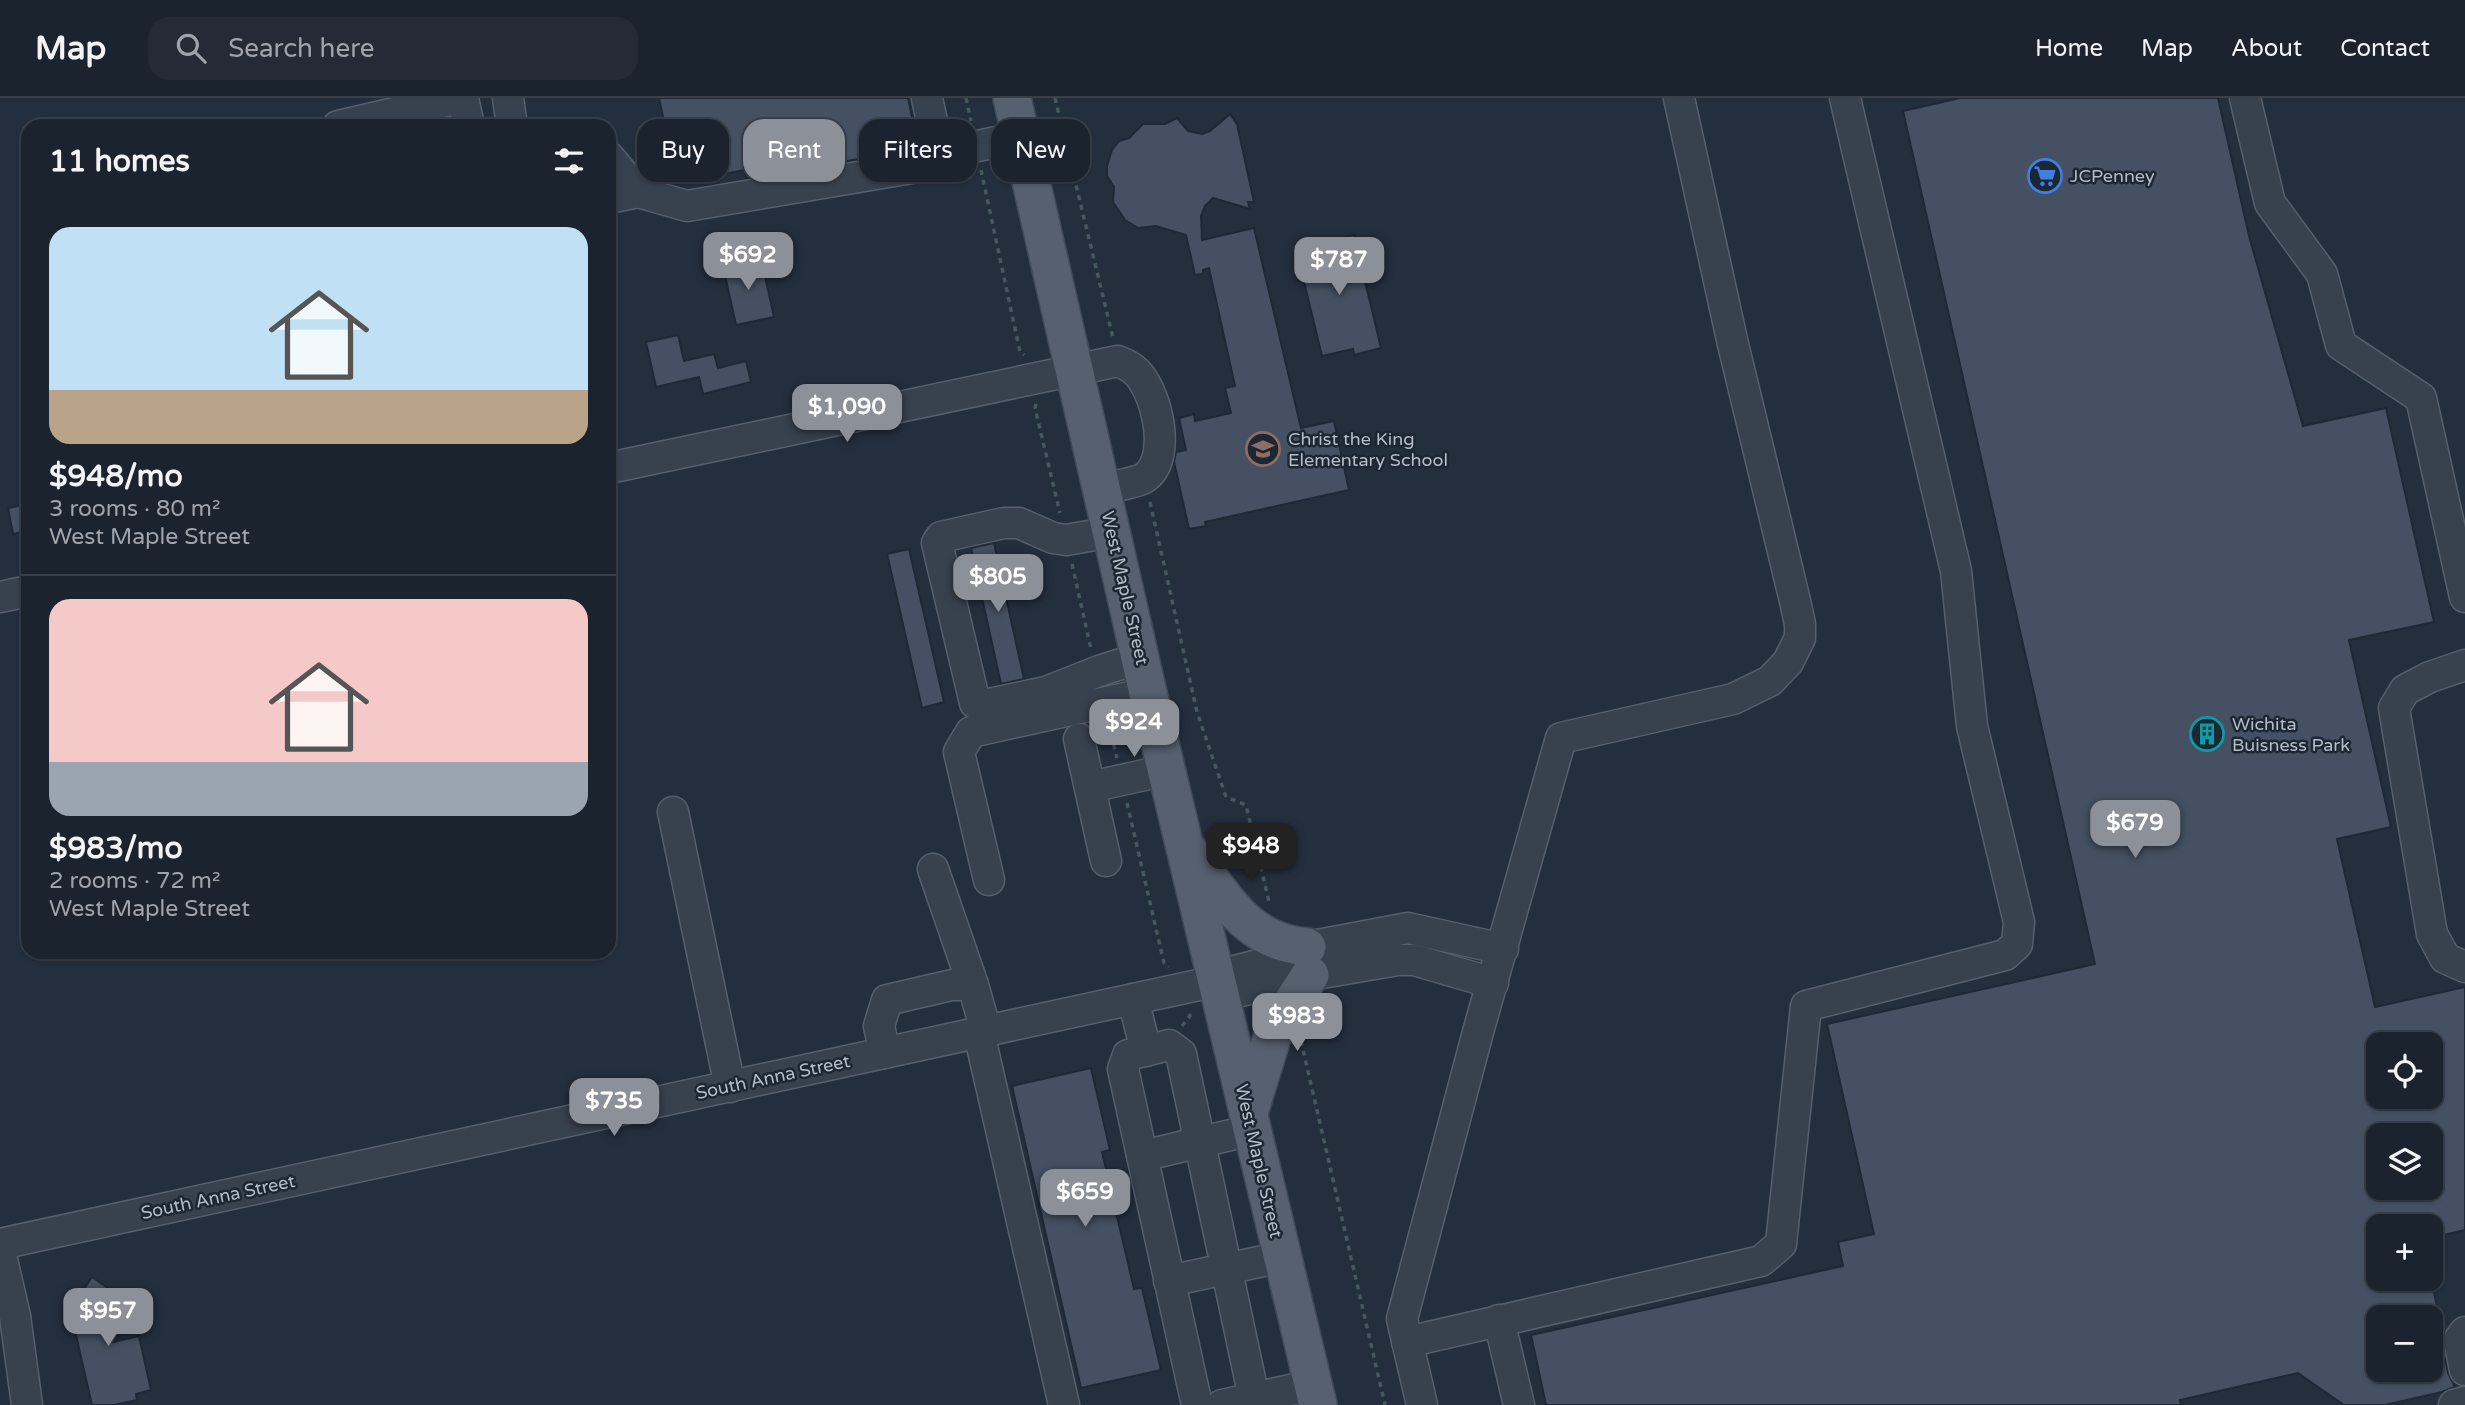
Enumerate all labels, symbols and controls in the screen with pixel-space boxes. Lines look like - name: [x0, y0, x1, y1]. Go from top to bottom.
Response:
- search box: [148, 17, 638, 80]
- text: Map: [35, 29, 106, 68]
- icon: search: [172, 29, 210, 67]
- text: Search here: [228, 33, 374, 64]
- text: Home: [2035, 34, 2103, 63]
- text: Map: [2141, 34, 2193, 63]
- text: About: [2231, 34, 2302, 63]
- text: Contact: [2340, 34, 2430, 63]
- chip: Buy: [637, 119, 729, 182]
- chip: Rent: [743, 119, 845, 182]
- chip: Filters: [859, 119, 977, 182]
- chip: New: [991, 119, 1090, 182]
- icon: filters: [550, 142, 588, 180]
- text: 11 homes: [49, 143, 190, 180]
- supermarket icon: JCPenney: [2026, 157, 2064, 195]
- place label: JCPenney: [2070, 165, 2155, 187]
- pin: $692: [707, 232, 789, 292]
- pin: $787: [1298, 238, 1380, 297]
- text: $692: [719, 241, 777, 269]
- text: $787: [1310, 246, 1368, 274]
- icon: home: [256, 272, 382, 398]
- pin: $1,090: [790, 384, 904, 444]
- text: $1,090: [808, 393, 886, 421]
- place label: Christ the King Elementary School: [1288, 428, 1448, 471]
- school or university icon: Christ the King Elementary School: [1244, 430, 1282, 468]
- text: $948/mo: [49, 458, 183, 495]
- text: 3 rooms · 80 m²: [49, 495, 220, 523]
- street label: West Maple Street: [1097, 509, 1153, 667]
- text: West Maple Street: [49, 523, 250, 551]
- pin: $805: [957, 554, 1039, 614]
- text: $805: [969, 563, 1027, 591]
- icon: home: [256, 644, 382, 770]
- pin: $924: [1093, 700, 1175, 759]
- text: $924: [1105, 708, 1163, 736]
- place label: Wichita Buisness Park: [2232, 713, 2350, 756]
- building icon: Wichita Buisness Park: [2188, 715, 2226, 753]
- pin: $679: [2094, 800, 2176, 860]
- text: $679: [2106, 809, 2164, 837]
- pin: $948: [1210, 824, 1292, 883]
- text: $983/mo: [49, 830, 183, 867]
- text: $948: [1222, 832, 1280, 860]
- text: 2 rooms · 72 m²: [49, 867, 220, 895]
- text: West Maple Street: [49, 895, 250, 923]
- pin: $983: [1256, 993, 1338, 1053]
- text: $983: [1268, 1002, 1326, 1030]
- map controls: [2366, 1032, 2443, 1382]
- button: locate: [2366, 1032, 2443, 1109]
- street label: South Anna Street: [694, 1050, 852, 1104]
- pin: $735: [573, 1079, 655, 1138]
- street label: West Maple Street: [1231, 1082, 1287, 1240]
- text: $735: [585, 1087, 643, 1115]
- button: layers: [2366, 1123, 2443, 1200]
- street label: South Anna Street: [139, 1170, 297, 1224]
- pin: $659: [1044, 1170, 1126, 1229]
- text: $659: [1056, 1178, 1114, 1206]
- button: +: [2366, 1214, 2443, 1291]
- pin: $957: [67, 1288, 149, 1348]
- text: $957: [79, 1297, 137, 1325]
- button: −: [2366, 1305, 2443, 1382]

